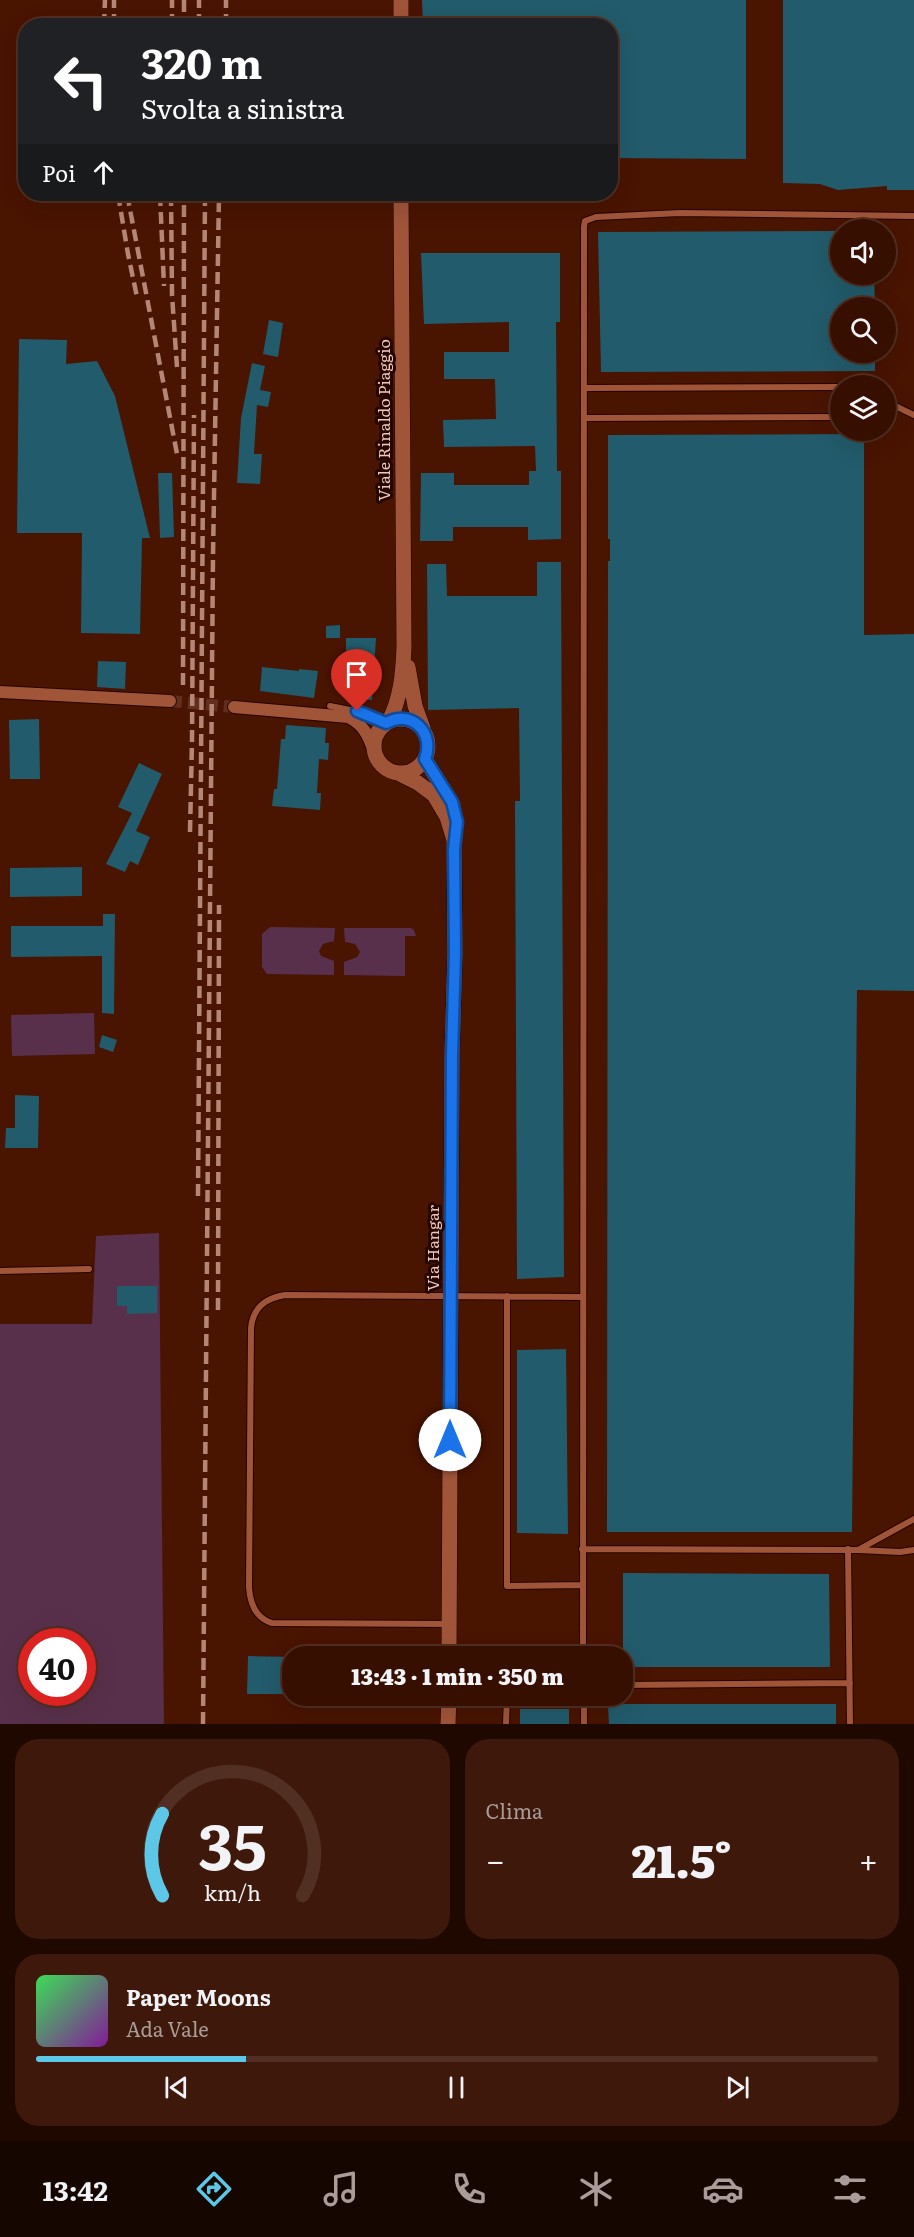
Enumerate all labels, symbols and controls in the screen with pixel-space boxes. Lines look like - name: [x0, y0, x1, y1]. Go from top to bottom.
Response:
- text: 320 m: [141, 30, 262, 92]
- icon: left: [42, 42, 120, 120]
- text: Svolta a sinistra: [141, 87, 344, 127]
- text: Poi: [42, 156, 75, 189]
- icon: ahead: [87, 156, 120, 189]
- map controls: [830, 219, 896, 441]
- button: sound: [830, 219, 896, 285]
- button: search: [830, 297, 896, 363]
- street label: Viale Rinaldo Piaggio: [371, 339, 395, 501]
- button: layers: [830, 375, 896, 441]
- pin: [331, 649, 382, 711]
- icon: arrive: [340, 658, 373, 691]
- street label: Via Hangar: [420, 1205, 444, 1291]
- position arrow: [418, 1408, 482, 1472]
- speed limit sign: 40: [18, 1628, 96, 1706]
- text: 13:43 · 1 min · 350 m: [351, 1659, 564, 1692]
- text: Clima: [486, 1795, 543, 1825]
- text: 35: [198, 1797, 266, 1889]
- text: 21.5°: [632, 1825, 732, 1892]
- text: −: [486, 1834, 505, 1883]
- text: +: [859, 1834, 878, 1883]
- text: km/h: [204, 1876, 261, 1908]
- text: Paper Moons: [126, 1980, 271, 2013]
- text: Ada Vale: [126, 2013, 209, 2043]
- icon: previous: [160, 2071, 193, 2104]
- icon: pause: [440, 2071, 473, 2104]
- icon: next: [721, 2071, 754, 2104]
- icon: directions: [193, 2168, 235, 2210]
- icon: music: [320, 2168, 362, 2210]
- icon: phone: [448, 2168, 490, 2210]
- icon: climate: [575, 2168, 617, 2210]
- icon: car: [702, 2168, 744, 2210]
- icon: filters: [829, 2168, 871, 2210]
- text: 13:42: [43, 2169, 108, 2209]

